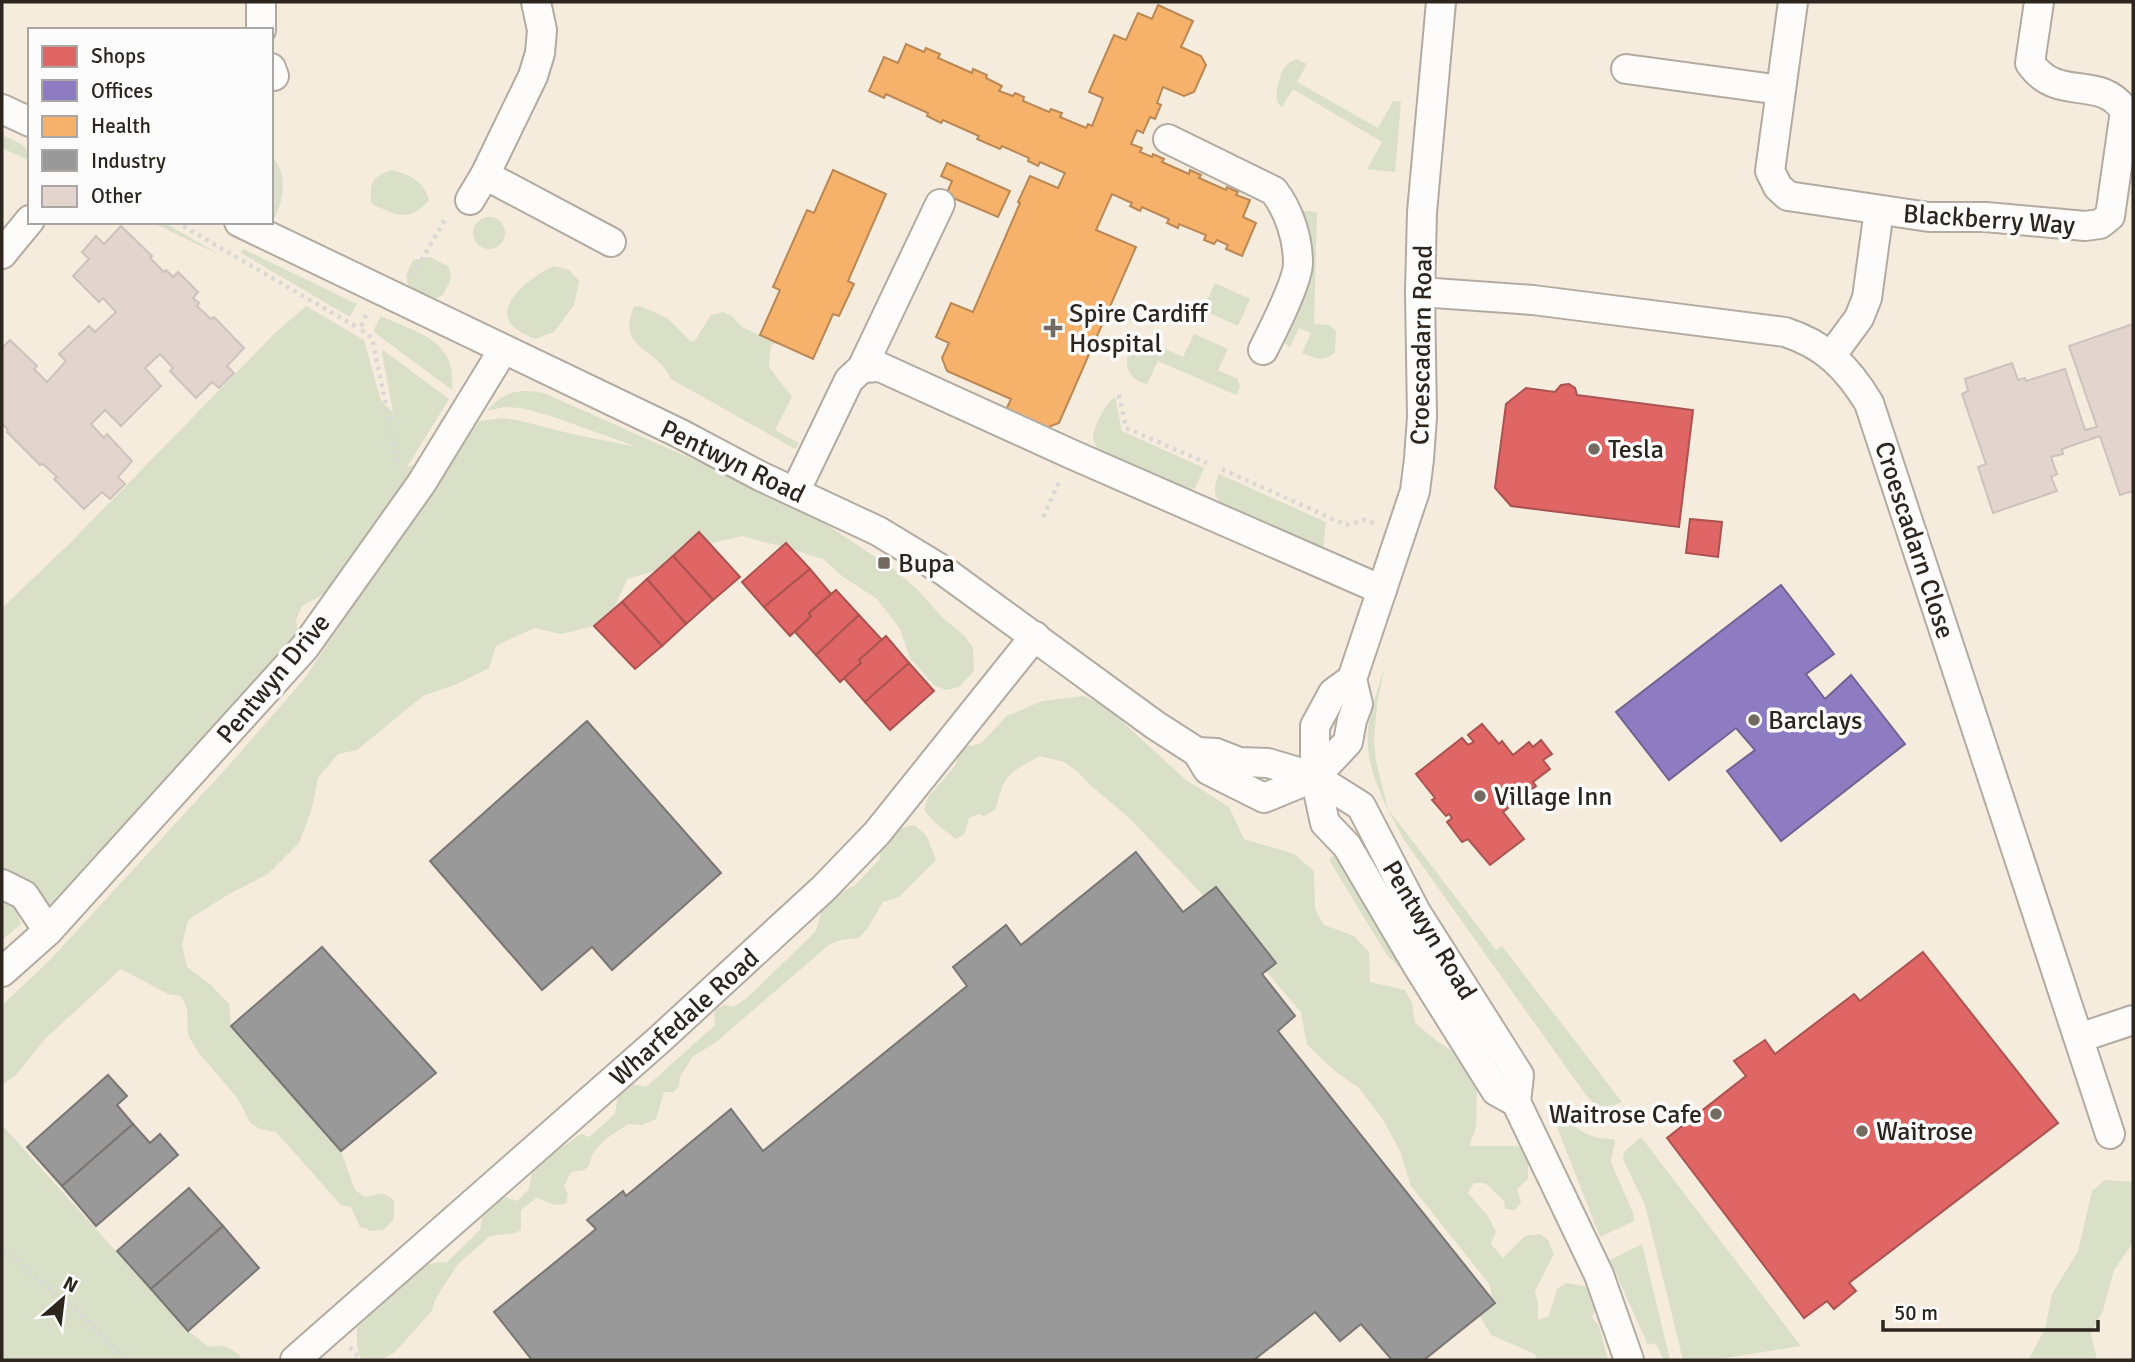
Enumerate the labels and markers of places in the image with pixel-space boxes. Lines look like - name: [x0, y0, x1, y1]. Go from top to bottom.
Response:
- place label: Spire Cardiff Hospital: [1069, 298, 1209, 360]
- marker: Spire Cardiff Hospital: [1043, 318, 1063, 338]
- place label: Tesla: [1608, 434, 1664, 466]
- marker: Tesla: [1586, 441, 1602, 457]
- place label: Bupa: [898, 548, 955, 580]
- marker: Bupa: [876, 555, 892, 571]
- place label: Barclays: [1768, 705, 1862, 737]
- marker: Barclays: [1746, 712, 1762, 728]
- place label: Village Inn: [1494, 781, 1613, 813]
- marker: Village Inn: [1472, 788, 1488, 804]
- place label: Waitrose Cafe: [1549, 1099, 1702, 1131]
- marker: Waitrose Cafe: [1708, 1106, 1724, 1122]
- place label: Waitrose: [1876, 1116, 1973, 1148]
- marker: Waitrose: [1854, 1123, 1870, 1139]

